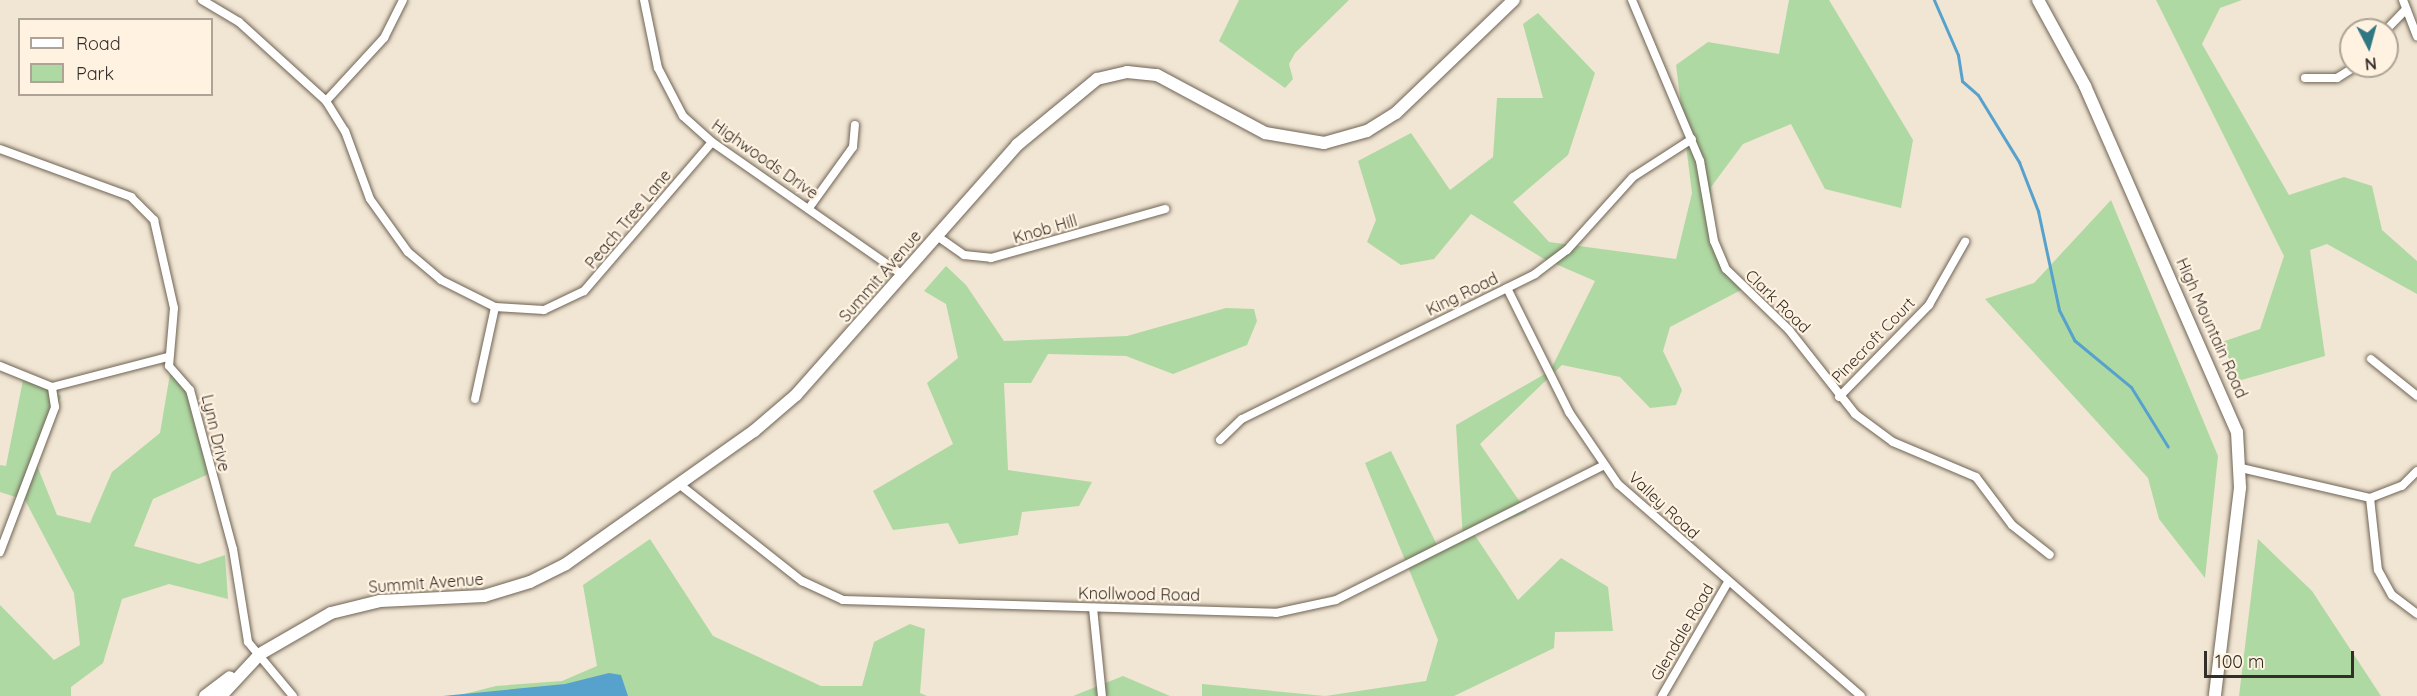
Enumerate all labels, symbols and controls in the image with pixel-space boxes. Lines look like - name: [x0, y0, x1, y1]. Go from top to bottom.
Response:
- legend: [18, 18, 213, 96]
- north arrow: [2339, 18, 2399, 78]
- text: Road: [76, 32, 121, 55]
- text: N: [2364, 53, 2378, 74]
- text: Park: [76, 62, 114, 85]
- street label: Highwoods Drive: [708, 115, 822, 203]
- street label: Peach Tree Lane: [581, 166, 675, 272]
- street label: Knob Hill: [1011, 211, 1079, 247]
- street label: Summit Avenue: [835, 226, 925, 326]
- street label: High Mountain Road: [2172, 255, 2252, 401]
- street label: Clark Road: [1742, 265, 1814, 337]
- street label: King Road: [1423, 268, 1501, 320]
- street label: Pinecroft Court: [1827, 293, 1919, 387]
- street label: Lynn Drive: [198, 393, 234, 473]
- street label: Valley Road: [1625, 467, 1703, 543]
- street label: Summit Avenue: [368, 569, 484, 597]
- street label: Glendale Road: [1646, 580, 1718, 684]
- street label: Knollwood Road: [1078, 583, 1200, 605]
- scale bar: [2207, 639, 2357, 677]
- text: 100 m: [2215, 650, 2264, 673]

